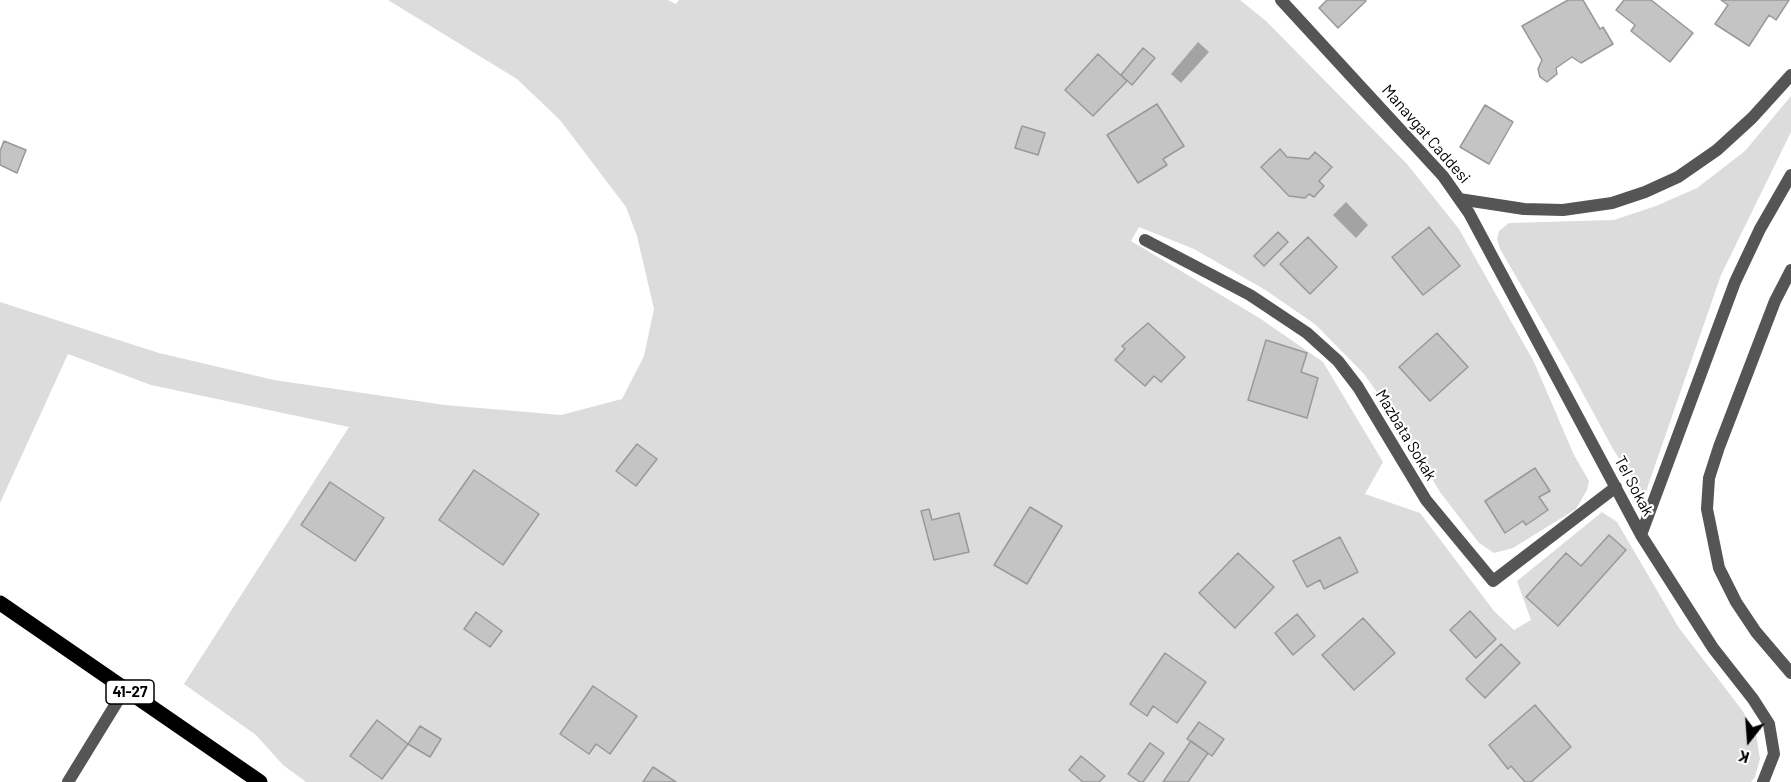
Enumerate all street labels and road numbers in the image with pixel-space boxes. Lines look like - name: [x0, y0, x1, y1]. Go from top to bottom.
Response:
- street label: Manavgat Caddesi: [1378, 81, 1474, 187]
- street label: Mazbata Sokak: [1371, 386, 1441, 484]
- street label: Tel Sokak: [1610, 453, 1658, 519]
- road number: 41-27: [106, 680, 154, 704]

